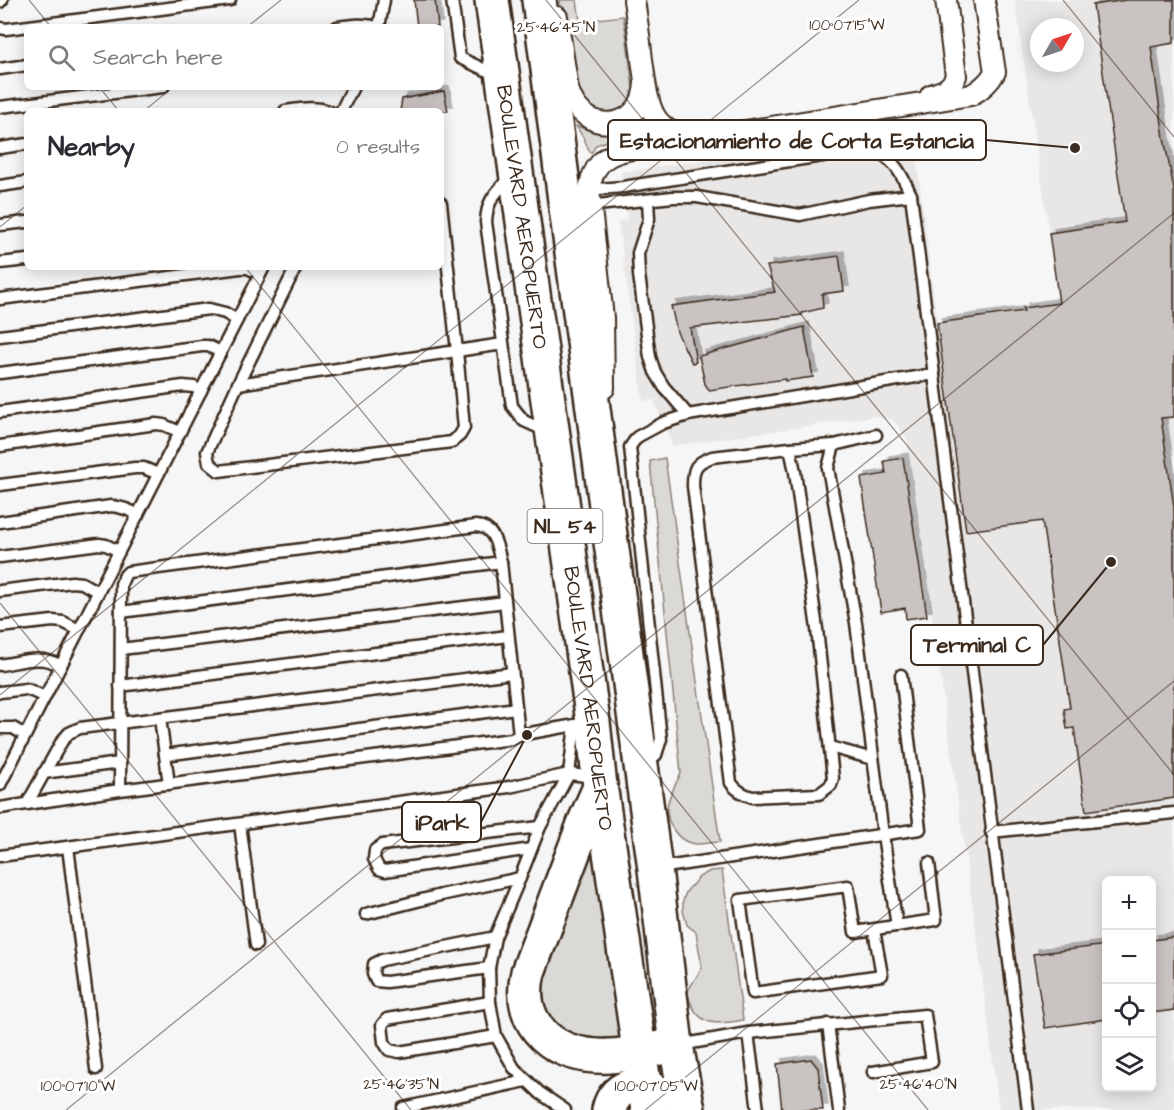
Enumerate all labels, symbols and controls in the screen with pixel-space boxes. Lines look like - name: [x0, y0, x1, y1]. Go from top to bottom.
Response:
- text: 100°07'15"W: [809, 15, 885, 36]
- text: 25°46'45"N: [517, 17, 595, 38]
- north arrow: [1030, 18, 1084, 72]
- search box: [24, 24, 444, 90]
- icon: search: [45, 41, 78, 74]
- text: Search here: [93, 42, 223, 73]
- street label: BOULEVARD AEROPUERTO: [489, 83, 555, 351]
- callout: Estacionamiento de Corta Estancia: [608, 120, 986, 160]
- text: Estacionamiento de Corta Estancia: [620, 126, 975, 157]
- text: Nearby: [48, 129, 135, 165]
- text: 0 results: [336, 133, 420, 161]
- road number: NL 54: [528, 509, 602, 543]
- street label: BOULEVARD AEROPUERTO: [556, 564, 621, 832]
- callout: Terminal C: [911, 625, 1043, 665]
- text: Terminal C: [922, 630, 1032, 661]
- callout: iPark: [402, 802, 481, 842]
- text: iPark: [415, 808, 470, 839]
- map controls: [1102, 876, 1156, 1092]
- button: +: [1102, 876, 1156, 930]
- button: −: [1102, 930, 1156, 984]
- button: locate: [1102, 984, 1156, 1038]
- button: layers: [1102, 1038, 1156, 1092]
- text: 25°46'35"N: [363, 1074, 439, 1095]
- text: 25°46'40"N: [879, 1074, 957, 1095]
- text: 100°07'10"W: [41, 1076, 115, 1097]
- text: 100°07'05"W: [615, 1076, 698, 1097]

